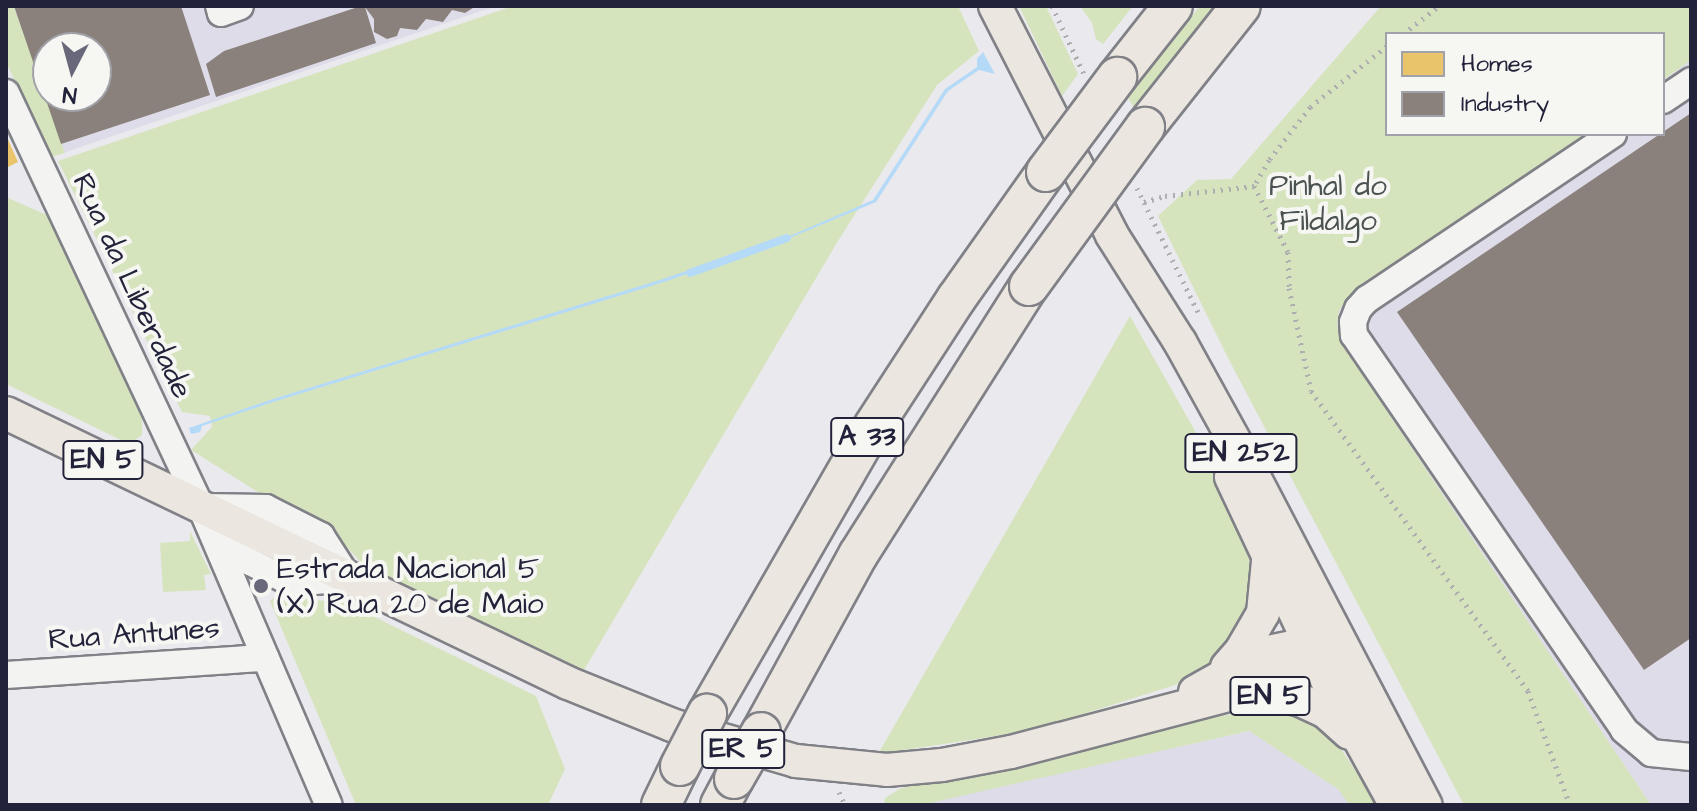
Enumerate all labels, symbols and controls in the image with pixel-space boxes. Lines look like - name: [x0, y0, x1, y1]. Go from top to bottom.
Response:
- north arrow: [32, 32, 112, 112]
- legend: [1385, 32, 1665, 136]
- text: Homes: [1461, 47, 1533, 81]
- text: N: [61, 78, 78, 111]
- text: Industry: [1461, 87, 1549, 121]
- street label: Rua da Liberdade: [64, 168, 200, 404]
- park label: Pinhal do Fildalgo: [1269, 168, 1387, 238]
- road number: A 33: [829, 413, 905, 461]
- road number: EN 252: [1183, 429, 1299, 477]
- road number: EN 5: [61, 436, 145, 484]
- place label: Estrada Nacional 5 (X) Rua 20 de Maio: [277, 551, 544, 622]
- marker: Estrada Nacional 5 (X) Rua 20 de Maio: [252, 577, 270, 595]
- street label: Rua Antunes: [47, 610, 221, 658]
- road number: EN 5: [1228, 672, 1312, 720]
- road number: ER 5: [701, 725, 785, 773]

